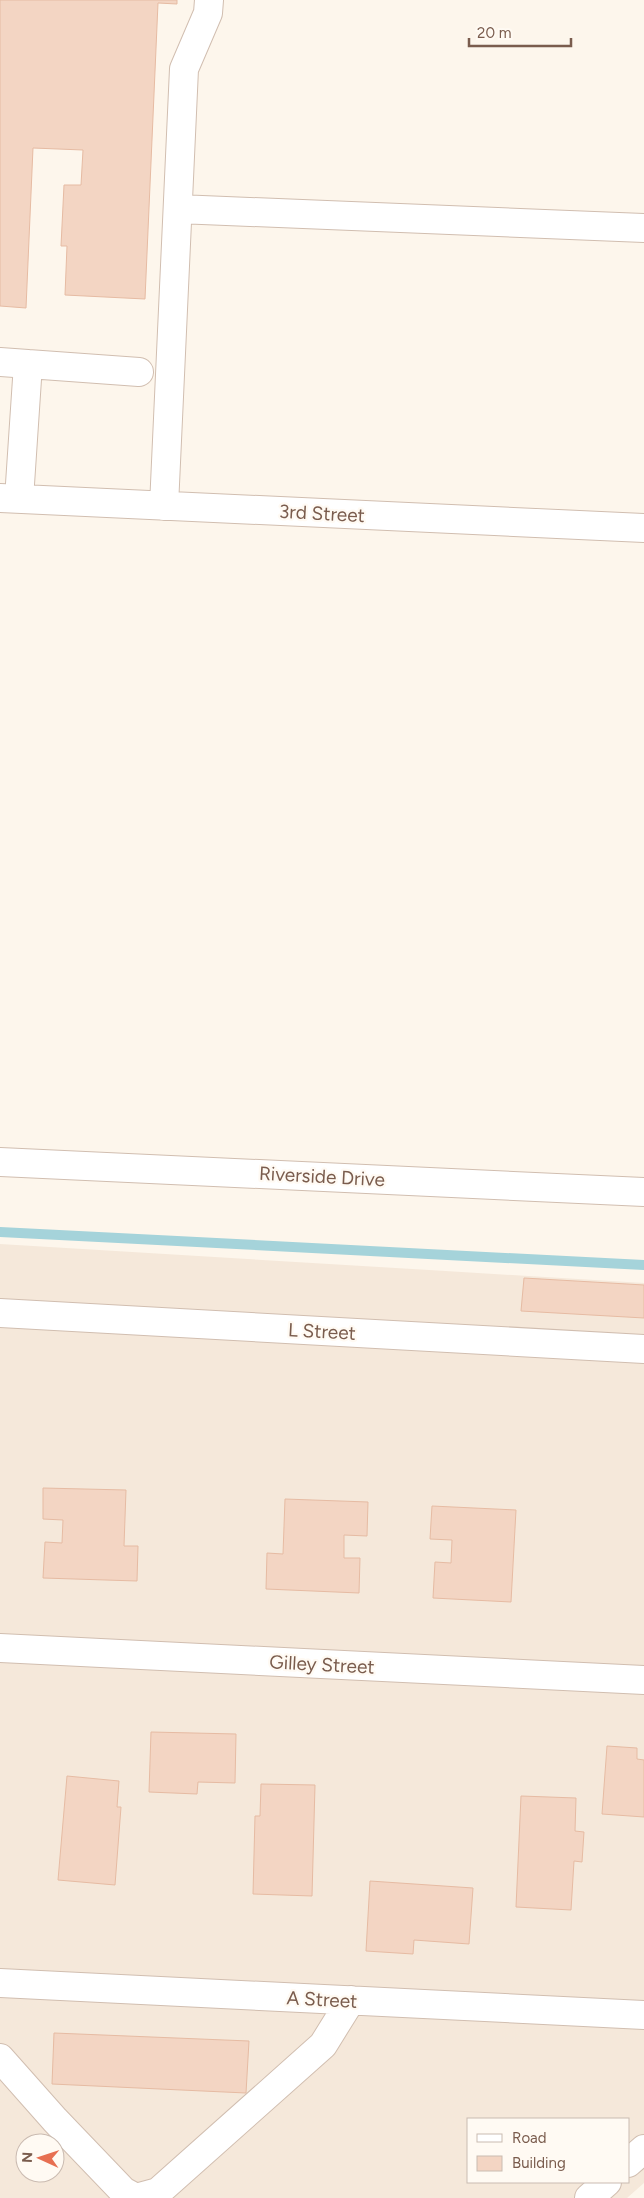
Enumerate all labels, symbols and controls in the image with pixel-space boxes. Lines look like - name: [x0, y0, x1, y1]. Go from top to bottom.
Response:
- scale bar: [469, 15, 572, 47]
- text: 20 m: [477, 24, 511, 42]
- street label: 3rd Street: [279, 500, 365, 527]
- street label: Riverside Drive: [258, 1162, 386, 1191]
- street label: L Street: [288, 1318, 356, 1345]
- street label: Gilley Street: [269, 1650, 375, 1679]
- street label: A Street: [286, 1986, 358, 2013]
- legend: [467, 2118, 629, 2183]
- text: Road: [512, 2129, 547, 2147]
- north arrow: [15, 2133, 65, 2183]
- text: N: [19, 2151, 36, 2163]
- text: Building: [512, 2154, 566, 2172]

